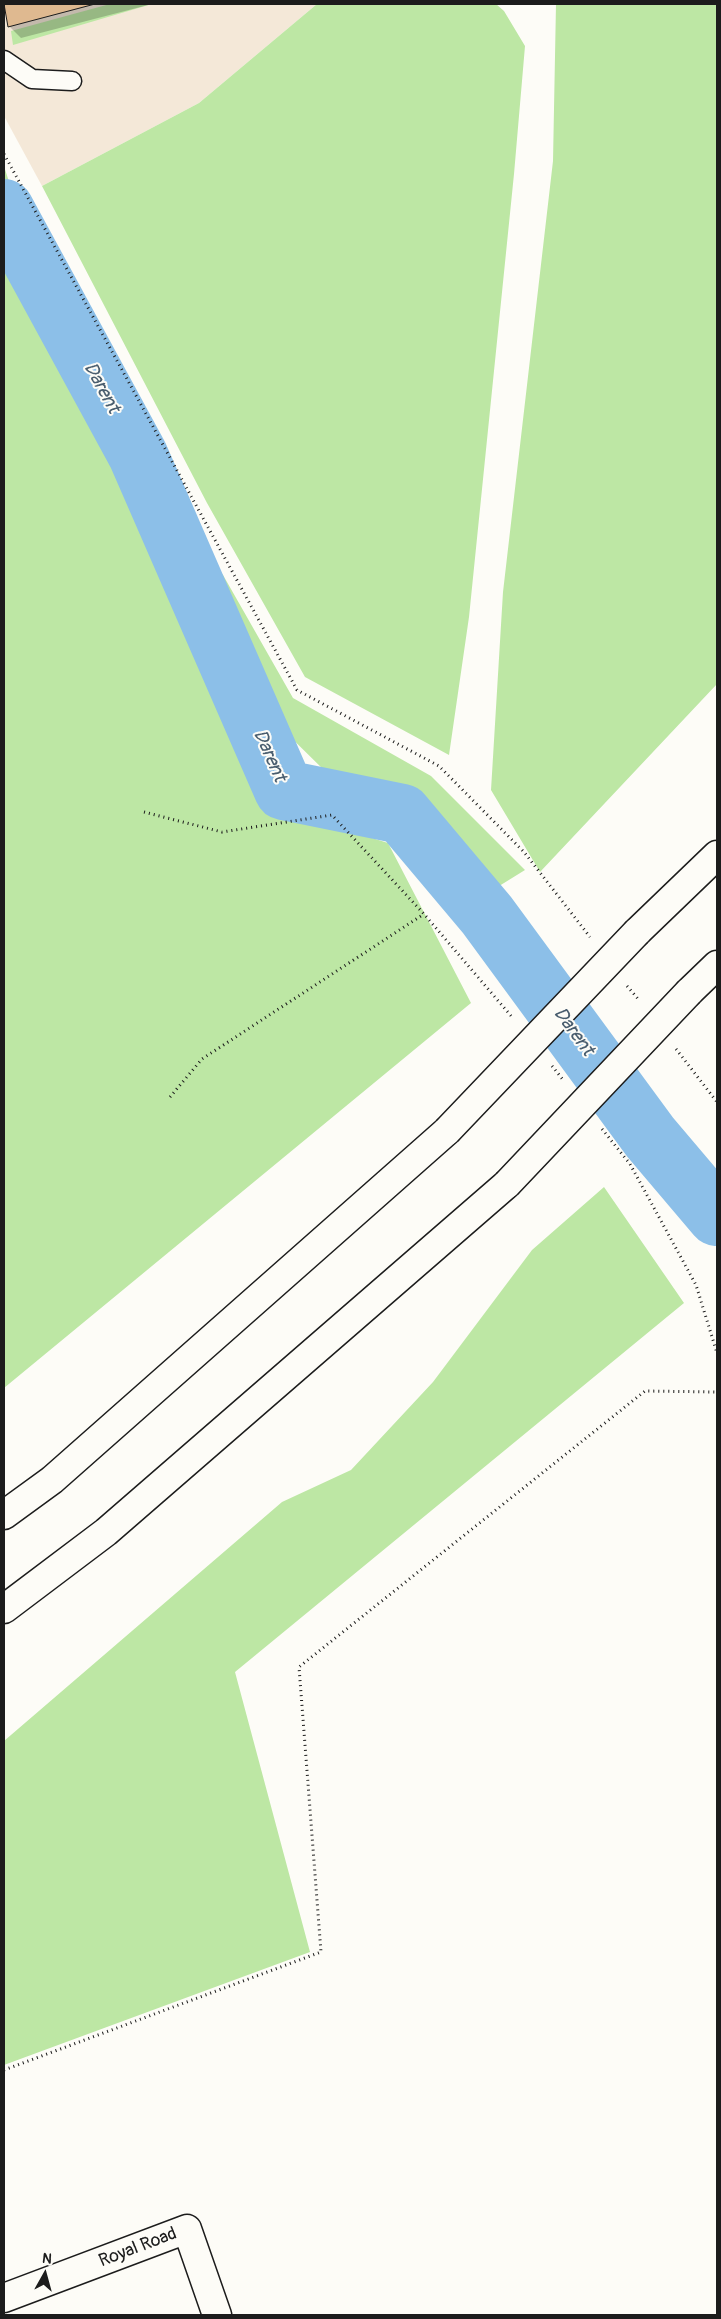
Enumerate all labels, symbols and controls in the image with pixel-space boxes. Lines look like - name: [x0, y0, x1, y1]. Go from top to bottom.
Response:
- water label: Darent: [78, 359, 124, 417]
- water label: Darent: [248, 727, 290, 785]
- water label: Darent: [548, 1003, 598, 1061]
- street label: Royal Road: [96, 2223, 180, 2273]
- north arrow: [20, 2249, 70, 2299]
- text: N: [41, 2250, 53, 2268]

